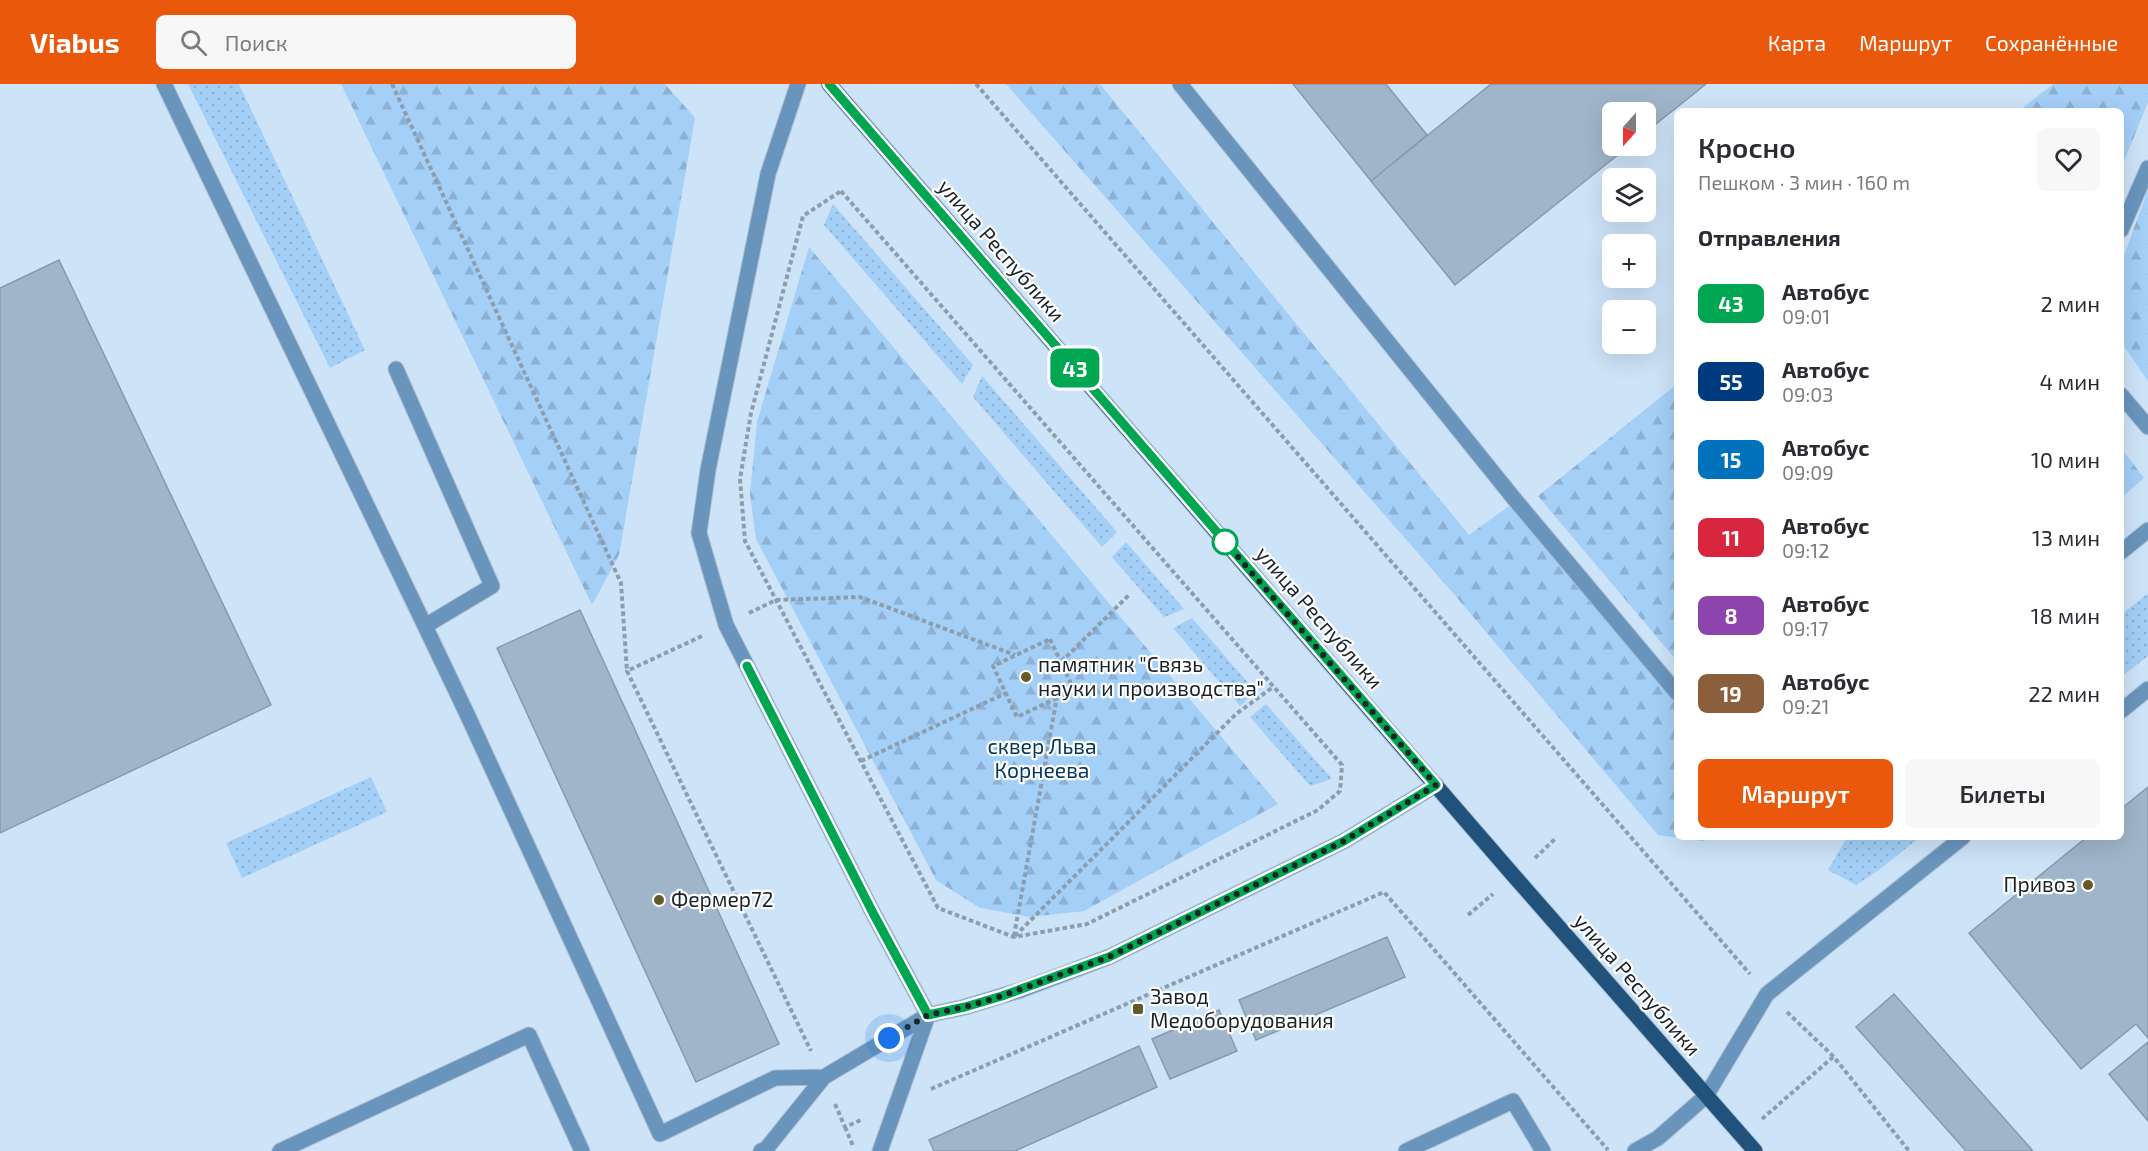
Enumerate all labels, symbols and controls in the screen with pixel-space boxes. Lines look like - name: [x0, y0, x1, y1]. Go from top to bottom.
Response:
- search box: [156, 15, 576, 69]
- text: Viabus: [30, 25, 120, 59]
- icon: search: [177, 26, 210, 59]
- text: Поиск: [225, 29, 288, 55]
- text: Карта: [1768, 30, 1826, 55]
- text: Маршрут: [1859, 30, 1952, 55]
- text: Сохранённые: [1985, 30, 2118, 55]
- north arrow: [1602, 102, 1656, 156]
- map controls: [1602, 102, 1656, 354]
- button: heart: [2037, 128, 2100, 191]
- text: Кросно: [1698, 130, 1795, 164]
- button: layers: [1602, 168, 1656, 222]
- text: Пешком · 3 мин · 160 m: [1698, 170, 1910, 194]
- street label: улица Республики: [933, 174, 1071, 327]
- text: Отправления: [1698, 224, 1841, 250]
- button: +: [1602, 234, 1656, 288]
- text: Автобус: [1782, 278, 1870, 304]
- text: 2 мин: [2041, 290, 2100, 316]
- text: 43: [1718, 291, 1744, 316]
- button: −: [1602, 300, 1656, 354]
- text: 09:01: [1782, 304, 1830, 328]
- line badge: 43: [1048, 348, 1102, 388]
- text: 43: [1062, 356, 1088, 381]
- text: Автобус: [1782, 356, 1870, 382]
- text: 4 мин: [2039, 368, 2100, 394]
- text: 55: [1719, 369, 1743, 394]
- text: 09:03: [1782, 382, 1833, 406]
- text: Автобус: [1782, 434, 1870, 460]
- text: 10 мин: [2031, 446, 2100, 472]
- text: 15: [1721, 447, 1741, 472]
- text: 09:09: [1782, 460, 1834, 484]
- text: Автобус: [1782, 512, 1870, 538]
- text: 13 мин: [2032, 524, 2100, 550]
- text: 11: [1722, 525, 1740, 550]
- unlabelled marker: [1212, 529, 1238, 555]
- text: 09:12: [1782, 538, 1829, 562]
- street label: улица Республики: [1251, 541, 1389, 694]
- text: Автобус: [1782, 590, 1870, 616]
- text: 18 мин: [2031, 602, 2100, 628]
- text: 8: [1724, 603, 1738, 628]
- text: 09:17: [1782, 616, 1828, 640]
- place label: памятник "Связь науки и производства": [1038, 651, 1264, 701]
- text: Автобус: [1782, 668, 1870, 694]
- marker: памятник "Связь науки и производства": [1019, 670, 1033, 684]
- text: 22 мин: [2028, 680, 2100, 706]
- text: 19: [1720, 681, 1742, 706]
- text: 09:21: [1782, 694, 1829, 718]
- park label: сквер Льва Корнеева: [987, 733, 1097, 782]
- button: Маршрут: [1698, 759, 1893, 828]
- button: Билеты: [1905, 759, 2100, 828]
- place label: Привоз: [2003, 871, 2076, 896]
- marker: Привоз: [2081, 878, 2095, 892]
- place label: Фермер72: [671, 886, 774, 911]
- marker: Фермер72: [652, 893, 666, 907]
- street label: улица Республики: [1569, 908, 1707, 1061]
- place label: Завод Медоборудования: [1150, 983, 1334, 1033]
- marker: Завод Медоборудования: [1131, 1002, 1145, 1016]
- your location: [874, 1023, 904, 1053]

